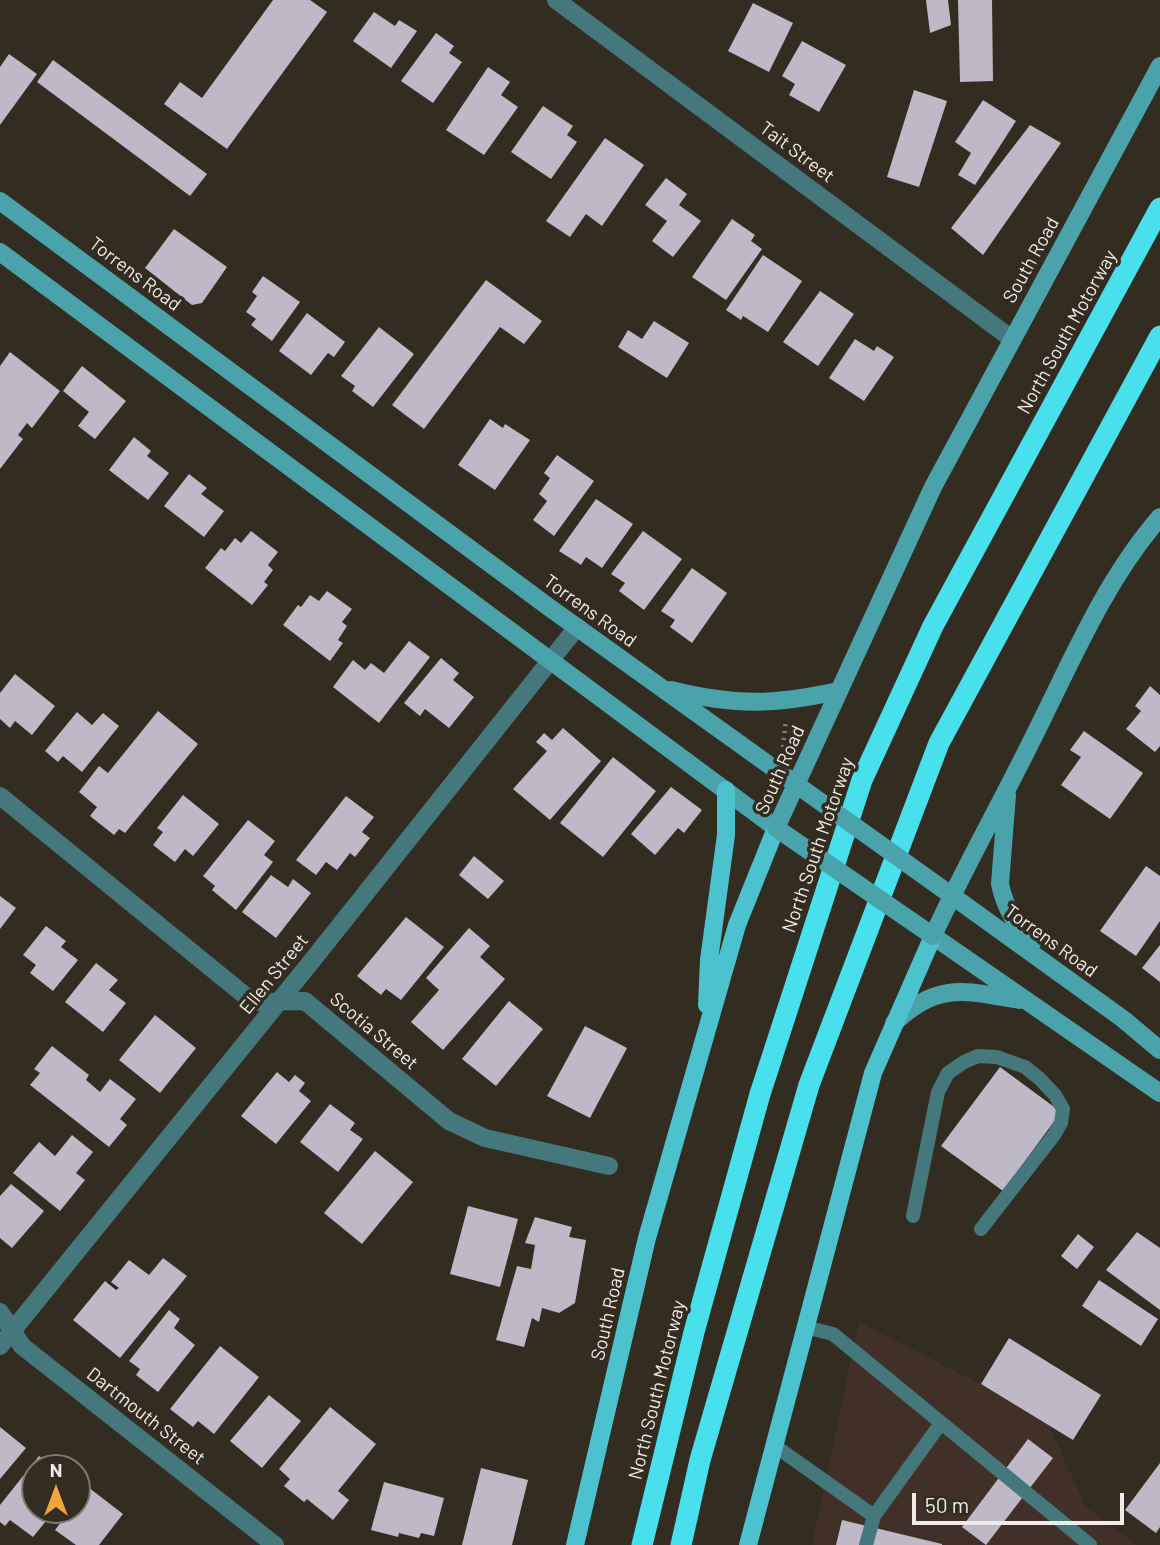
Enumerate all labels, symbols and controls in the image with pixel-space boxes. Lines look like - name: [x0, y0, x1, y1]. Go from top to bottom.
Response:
- street label: Tait Street: [755, 117, 839, 187]
- street label: South Road: [998, 213, 1064, 307]
- street label: Torrens Road: [85, 232, 185, 316]
- street label: North South Motorway: [1012, 246, 1122, 418]
- street label: Torrens Road: [539, 570, 641, 652]
- street label: South Road: [750, 722, 810, 818]
- street label: North South Motorway: [777, 754, 859, 936]
- street label: Torrens Road: [1000, 900, 1102, 982]
- street label: Ellen Street: [235, 929, 313, 1019]
- street label: Scotia Street: [325, 987, 423, 1075]
- street label: South Road: [586, 1265, 630, 1363]
- street label: North South Motorway: [624, 1298, 690, 1482]
- street label: Dartmouth Street: [82, 1363, 210, 1469]
- north arrow: [21, 1454, 91, 1524]
- text: N: [50, 1458, 62, 1481]
- scale bar: [915, 1478, 1127, 1522]
- text: 50 m: [925, 1492, 969, 1517]

